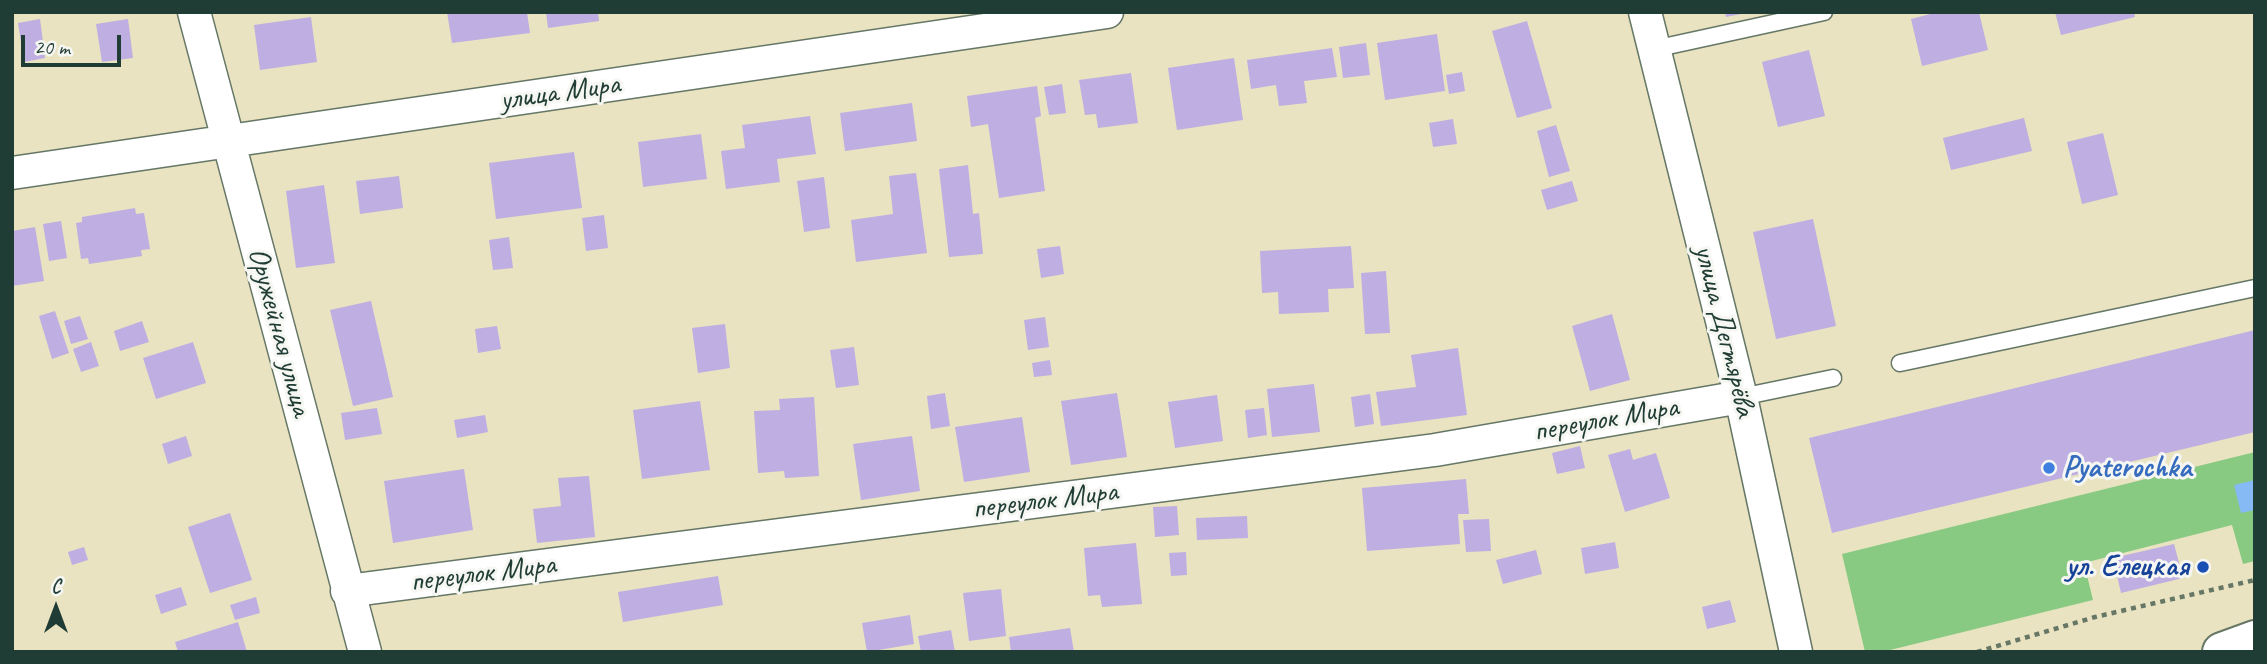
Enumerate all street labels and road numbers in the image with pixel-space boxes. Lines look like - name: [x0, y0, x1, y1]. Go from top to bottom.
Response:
- street label: улица Мира: [498, 67, 622, 119]
- street label: улица Дегтярёва: [1685, 241, 1763, 421]
- street label: Оружейная улица: [239, 244, 319, 420]
- street label: переулок Мира: [1531, 390, 1681, 450]
- street label: переулок Мира: [970, 474, 1120, 528]
- street label: переулок Мира: [408, 547, 558, 601]

